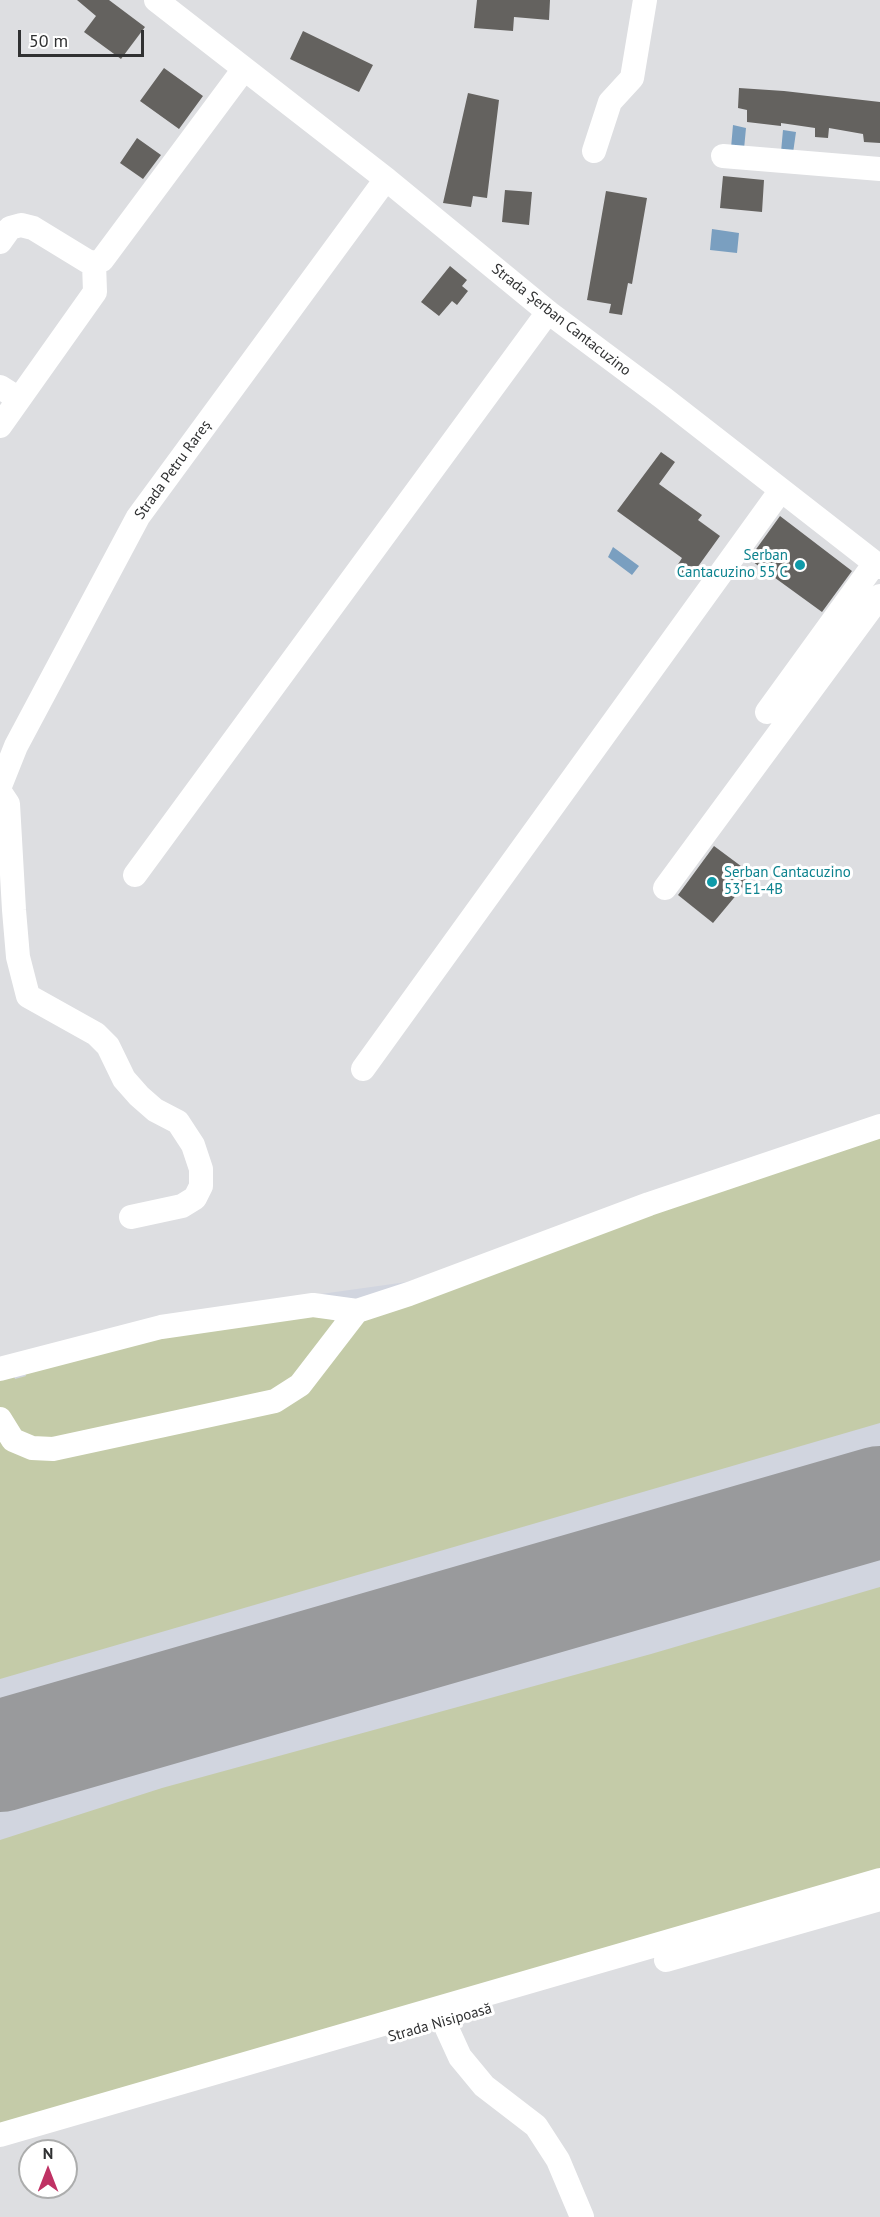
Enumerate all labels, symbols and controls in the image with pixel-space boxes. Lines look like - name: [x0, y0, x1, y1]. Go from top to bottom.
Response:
- scale bar: [21, 18, 147, 56]
- text: 50 m: [29, 29, 68, 52]
- street label: Strada Șerban Cantacuzino: [488, 260, 634, 380]
- street label: Strada Petru Rareș: [131, 417, 215, 523]
- place label: Serban Cantacuzino 55 C: [677, 547, 788, 582]
- marker: Serban Cantacuzino 55 C: [793, 558, 807, 572]
- place label: Serban Cantacuzino 53 E1-4B: [724, 864, 851, 899]
- marker: Serban Cantacuzino 53 E1-4B: [705, 875, 719, 889]
- street label: Strada Nisipoasă: [386, 2000, 494, 2046]
- north arrow: [18, 2139, 78, 2199]
- text: N: [43, 2143, 53, 2163]

